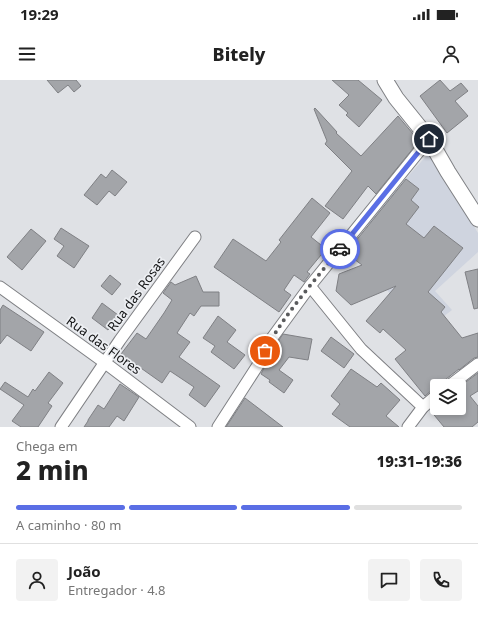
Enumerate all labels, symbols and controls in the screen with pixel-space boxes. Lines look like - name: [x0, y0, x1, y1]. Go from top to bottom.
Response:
- text: 19:29: [20, 4, 59, 24]
- text: Bitely: [213, 42, 265, 66]
- icon: menu: [16, 43, 38, 65]
- icon: person: [440, 43, 462, 65]
- pin: [412, 122, 446, 156]
- icon: home: [418, 128, 440, 150]
- courier: [320, 229, 360, 269]
- icon: car: [329, 238, 351, 260]
- street label: Rua das Rosas: [103, 253, 169, 335]
- street label: Rua das Flores: [63, 312, 145, 378]
- pin: [248, 334, 282, 368]
- icon: bag: [254, 340, 276, 362]
- map controls: [430, 379, 466, 415]
- button: layers: [430, 379, 466, 415]
- text: Chega em: [16, 437, 78, 455]
- text: 19:31–19:36: [377, 451, 462, 471]
- text: 2 min: [16, 452, 89, 488]
- text: A caminho · 80 m: [16, 516, 121, 534]
- button: person: [16, 559, 58, 601]
- button: chat: [368, 559, 410, 601]
- button: phone: [420, 559, 462, 601]
- text: João: [68, 561, 101, 581]
- text: Entregador · 4.8: [68, 581, 166, 599]

